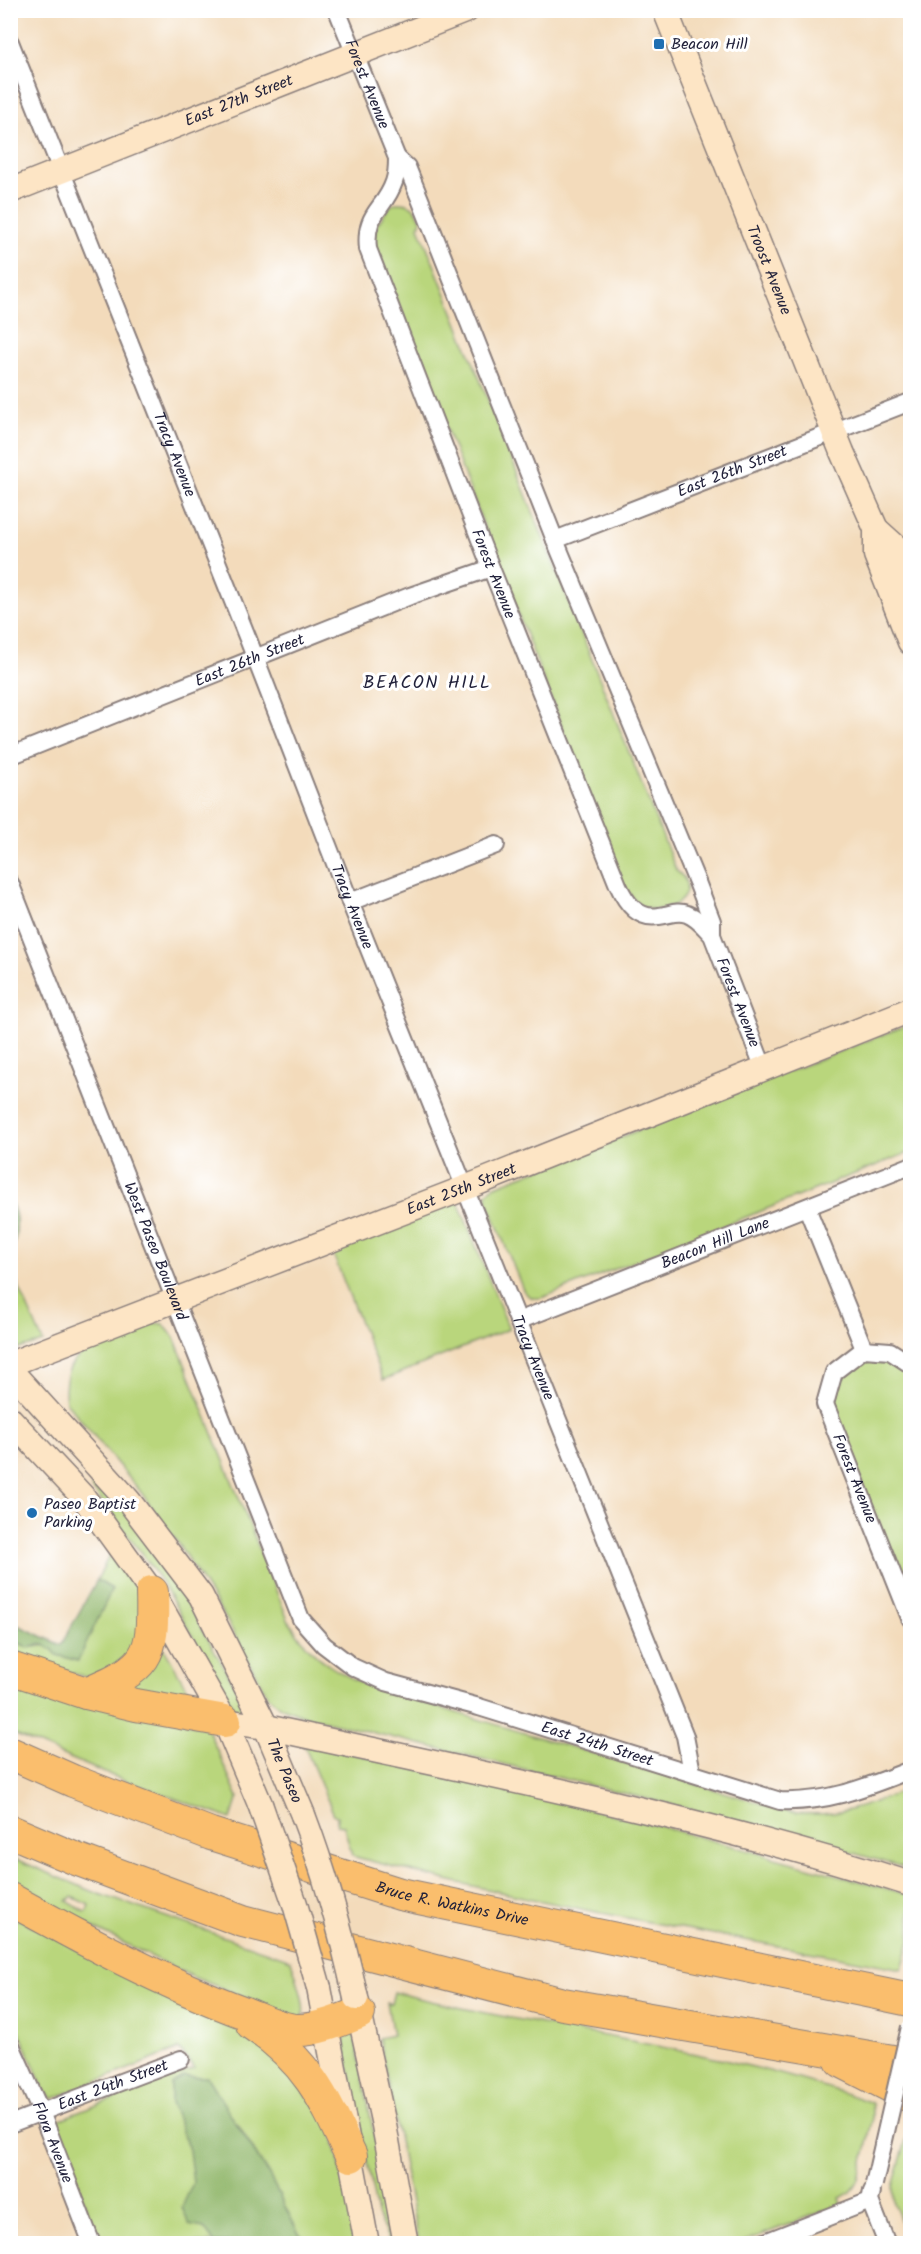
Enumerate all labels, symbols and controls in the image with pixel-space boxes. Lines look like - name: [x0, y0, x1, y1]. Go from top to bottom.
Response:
- place label: Beacon Hill: [671, 32, 748, 57]
- street label: Forest Avenue: [338, 36, 396, 133]
- marker: Beacon Hill: [652, 37, 666, 51]
- street label: East 27th Street: [181, 67, 297, 133]
- street label: Troost Avenue: [740, 221, 798, 319]
- street label: Tracy Avenue: [146, 408, 203, 501]
- street label: East 26th Street: [673, 438, 792, 504]
- street label: Forest Avenue: [465, 525, 523, 622]
- street label: East 26th Street: [191, 627, 309, 693]
- district label: BEACON HILL: [363, 669, 491, 698]
- street label: Tracy Avenue: [324, 861, 380, 953]
- street label: Forest Avenue: [709, 954, 767, 1051]
- street label: East 25th Street: [403, 1156, 521, 1222]
- street label: West Paseo Boulevard: [117, 1178, 195, 1325]
- street label: Beacon Hill Lane: [657, 1210, 773, 1276]
- street label: Tracy Avenue: [505, 1312, 561, 1404]
- street label: Forest Avenue: [825, 1430, 884, 1527]
- place label: Paseo Baptist Parking: [44, 1492, 137, 1535]
- marker: Paseo Baptist Parking: [25, 1506, 39, 1520]
- street label: East 24th Street: [538, 1715, 657, 1773]
- street label: The Paseo: [260, 1735, 309, 1807]
- street label: Bruce R. Watkins Drive: [372, 1874, 531, 1933]
- street label: East 24th Street: [54, 2052, 172, 2117]
- street label: Flora Avenue: [25, 2097, 80, 2187]

